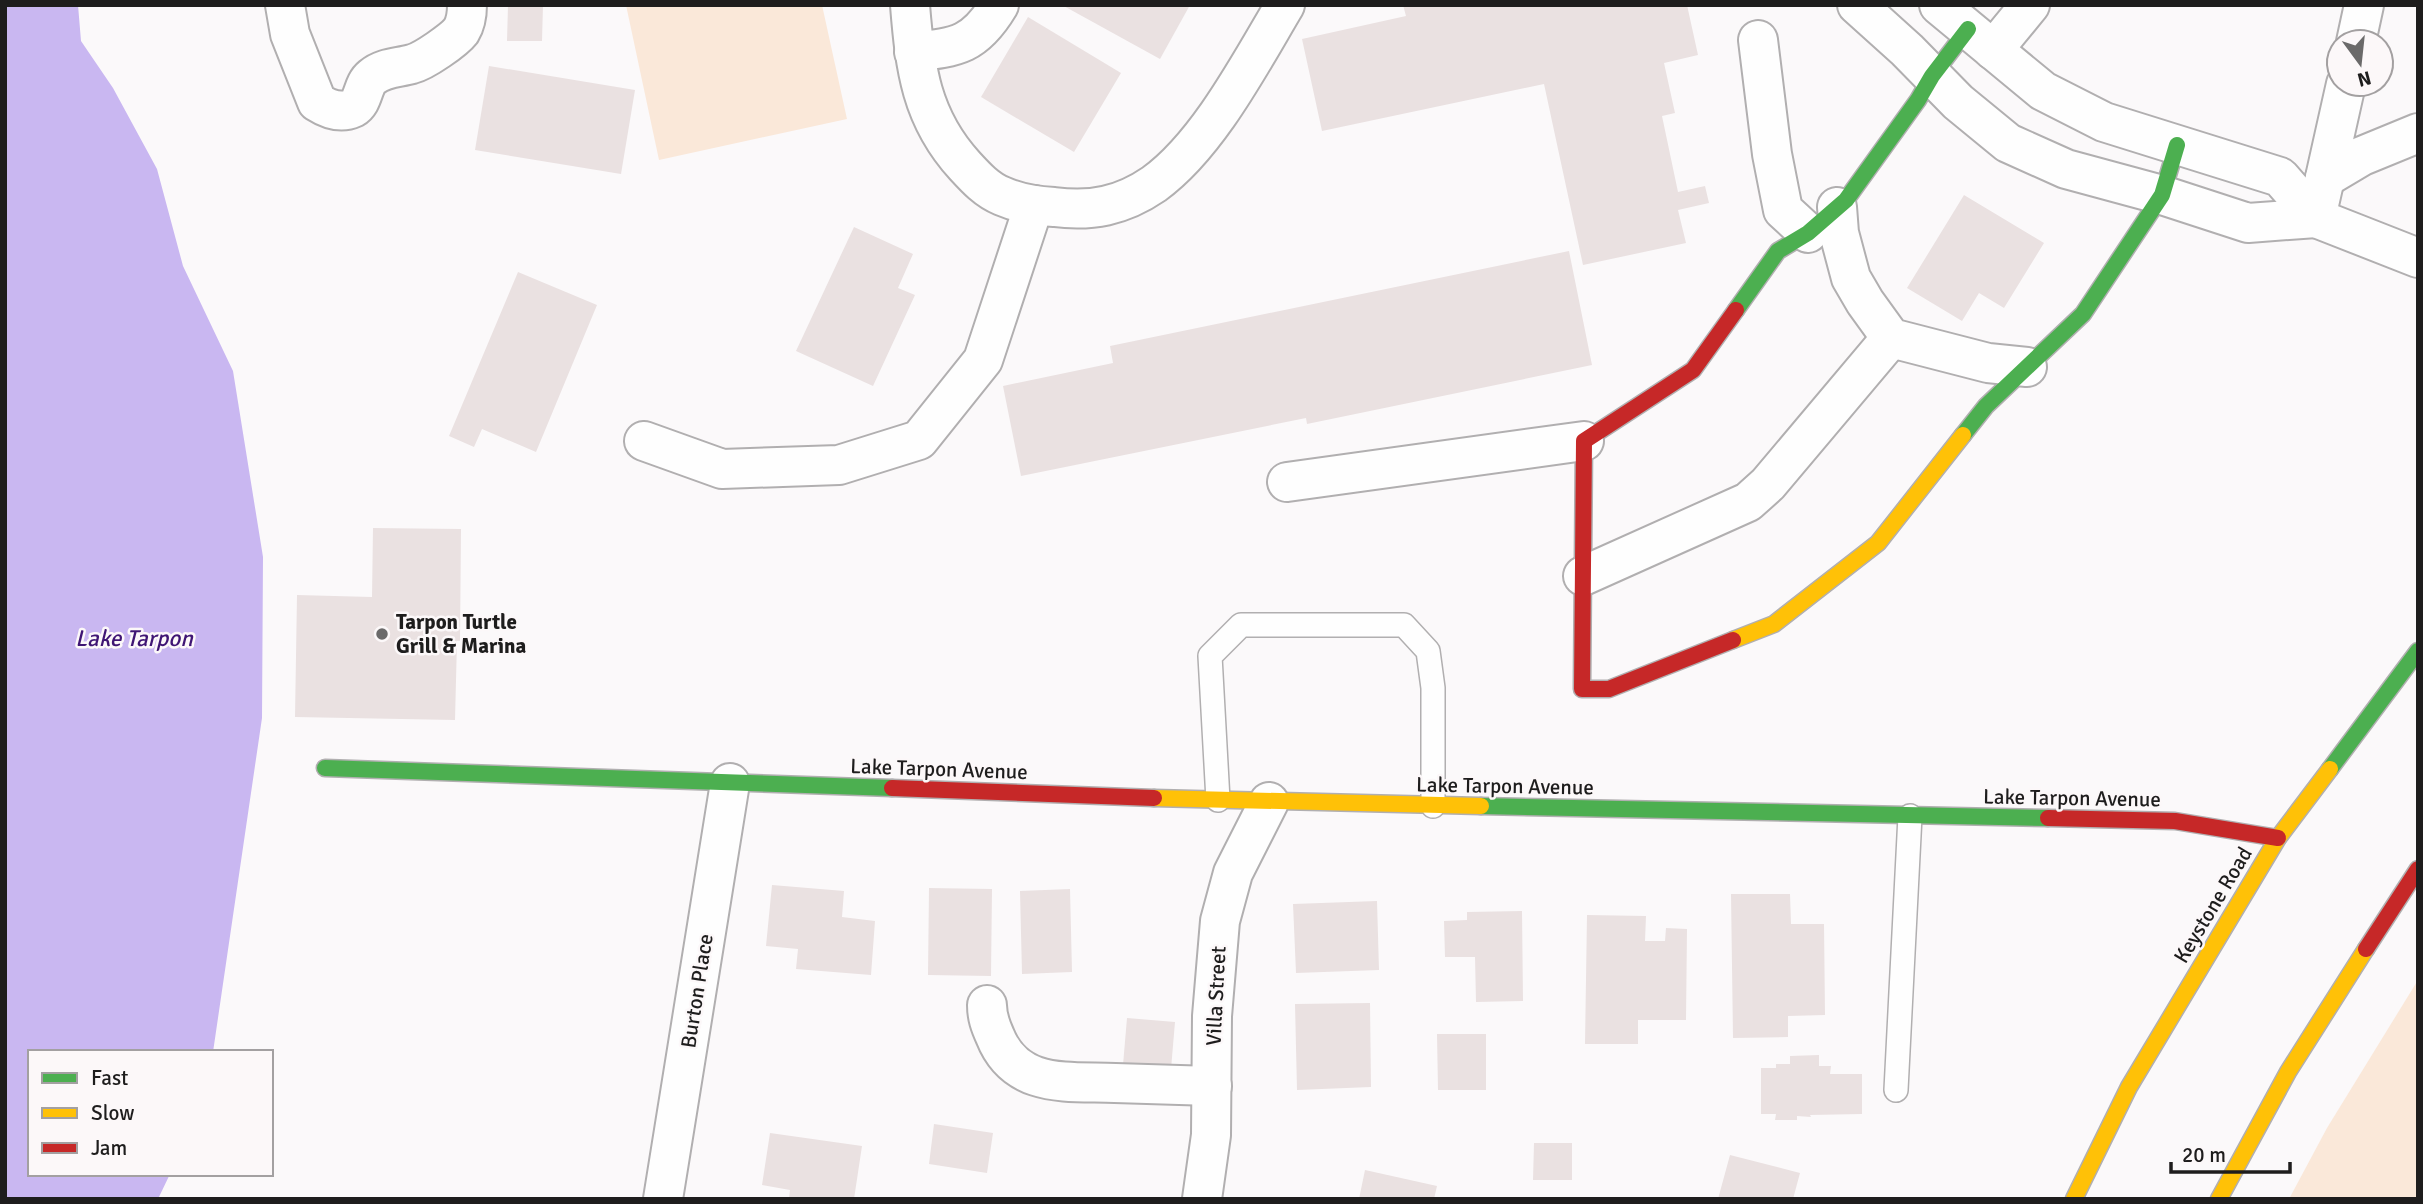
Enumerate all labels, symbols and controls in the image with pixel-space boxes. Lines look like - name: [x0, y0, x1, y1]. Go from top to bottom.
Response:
- north arrow: [2325, 28, 2395, 98]
- text: N: [2355, 65, 2374, 92]
- place label: Tarpon Turtle Grill & Marina: [396, 609, 526, 659]
- water label: Lake Tarpon: [75, 624, 194, 653]
- marker: Tarpon Turtle Grill & Marina: [374, 626, 390, 642]
- street label: Lake Tarpon Avenue: [850, 753, 1028, 785]
- street label: Lake Tarpon Avenue: [1416, 771, 1594, 801]
- street label: Lake Tarpon Avenue: [1983, 783, 2161, 813]
- street label: Keystone Road: [2168, 842, 2258, 968]
- street label: Burton Place: [675, 932, 719, 1050]
- street label: Villa Street: [1200, 945, 1232, 1047]
- legend: [28, 1050, 273, 1176]
- text: Fast: [91, 1065, 128, 1091]
- text: Slow: [91, 1100, 135, 1126]
- scale bar: [2171, 1130, 2290, 1174]
- text: Jam: [91, 1135, 127, 1161]
- text: 20 m: [2182, 1142, 2226, 1168]

